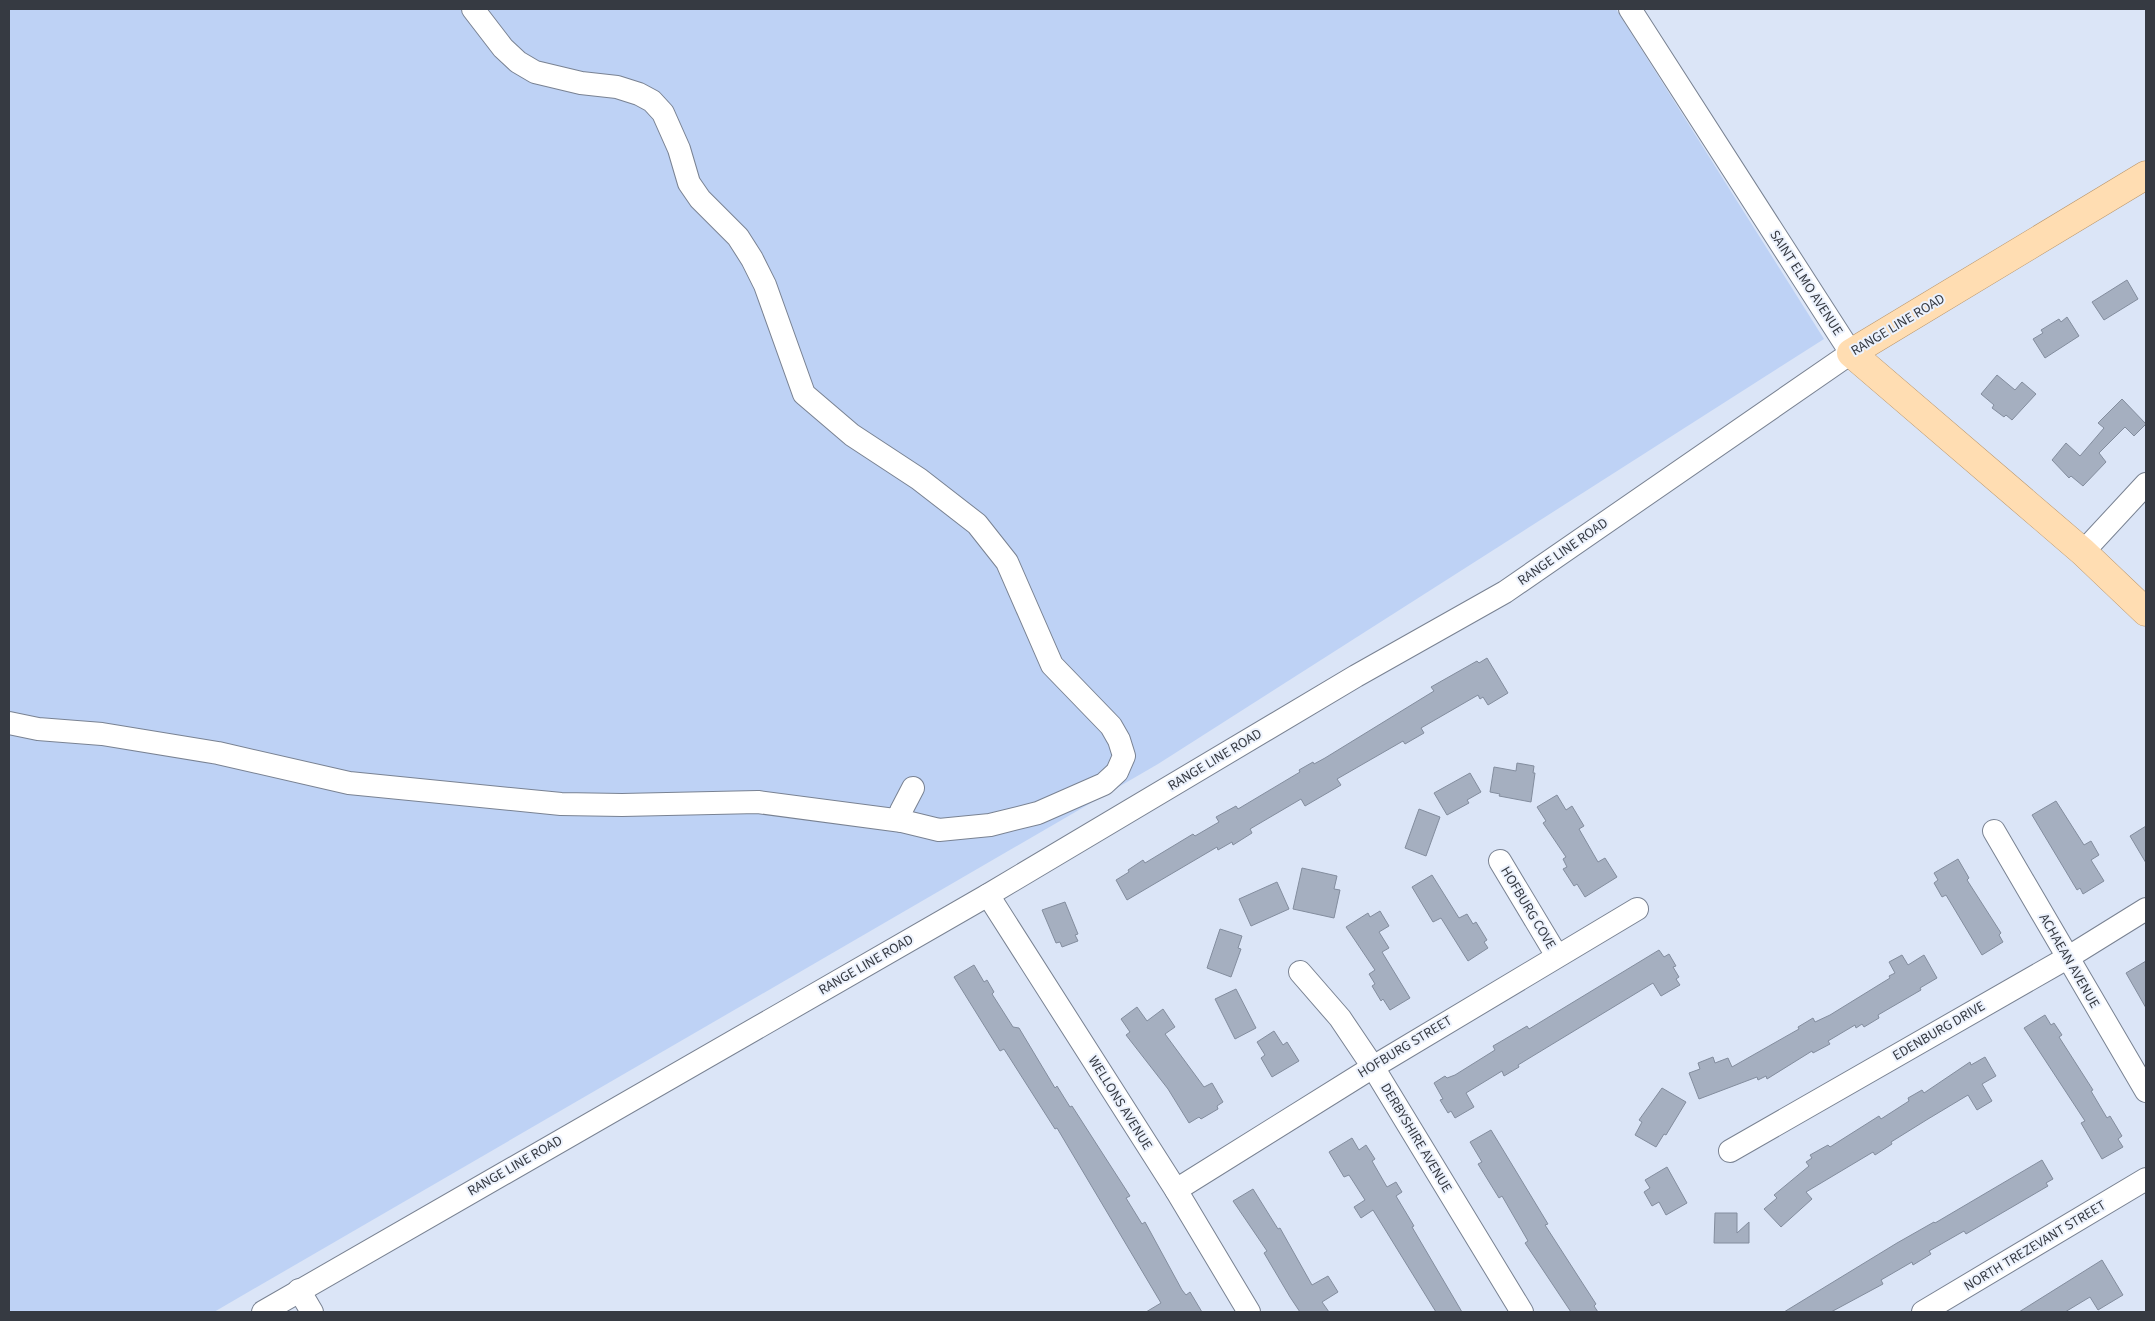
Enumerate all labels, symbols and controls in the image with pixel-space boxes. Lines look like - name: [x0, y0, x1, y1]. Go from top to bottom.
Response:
- street label: SAINT ELMO AVENUE: [1764, 226, 1848, 340]
- street label: RANGE LINE ROAD: [1847, 289, 1949, 361]
- street label: RANGE LINE ROAD: [1514, 513, 1612, 591]
- street label: RANGE LINE ROAD: [1164, 724, 1266, 796]
- street label: HOFBURG COVE: [1495, 863, 1561, 953]
- street label: ACHAEAN AVENUE: [2034, 910, 2104, 1012]
- street label: RANGE LINE ROAD: [815, 930, 917, 1000]
- street label: EDENBURG DRIVE: [1889, 996, 1989, 1066]
- street label: HOFBURG STREET: [1354, 1011, 1456, 1083]
- street label: WELLONS AVENUE: [1083, 1052, 1157, 1154]
- street label: DERBYSHIRE AVENUE: [1375, 1080, 1457, 1196]
- street label: RANGE LINE ROAD: [464, 1131, 566, 1201]
- street label: NORTH TREZEVANT STREET: [1960, 1195, 2110, 1296]

